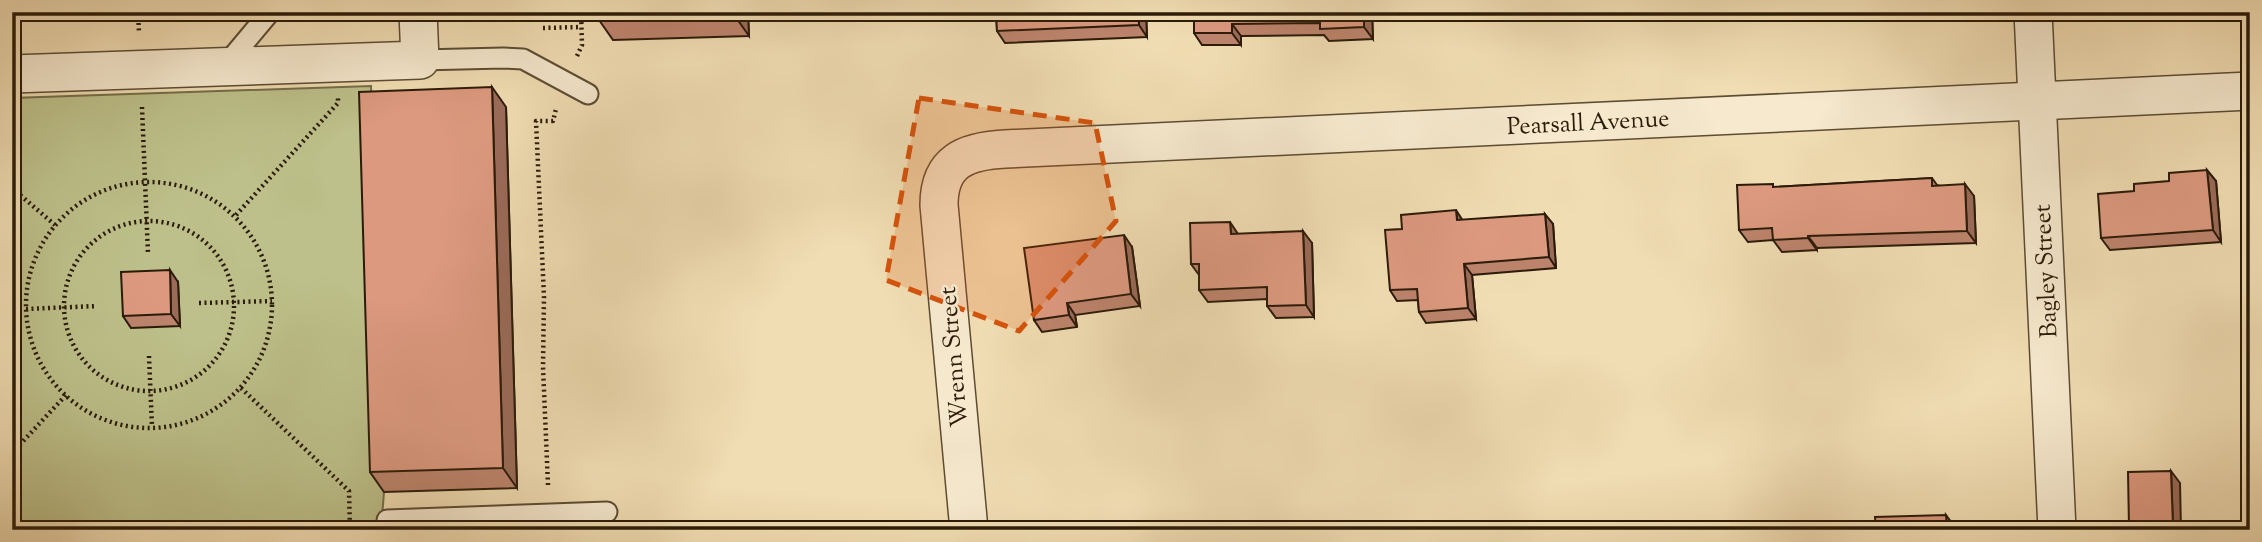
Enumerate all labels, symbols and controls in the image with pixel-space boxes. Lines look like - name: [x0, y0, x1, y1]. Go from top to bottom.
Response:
- street label: Pearsall Avenue: [1506, 103, 1670, 145]
- street label: Bagley Street: [2027, 203, 2067, 339]
- street label: Wrenn Street: [932, 285, 978, 428]

